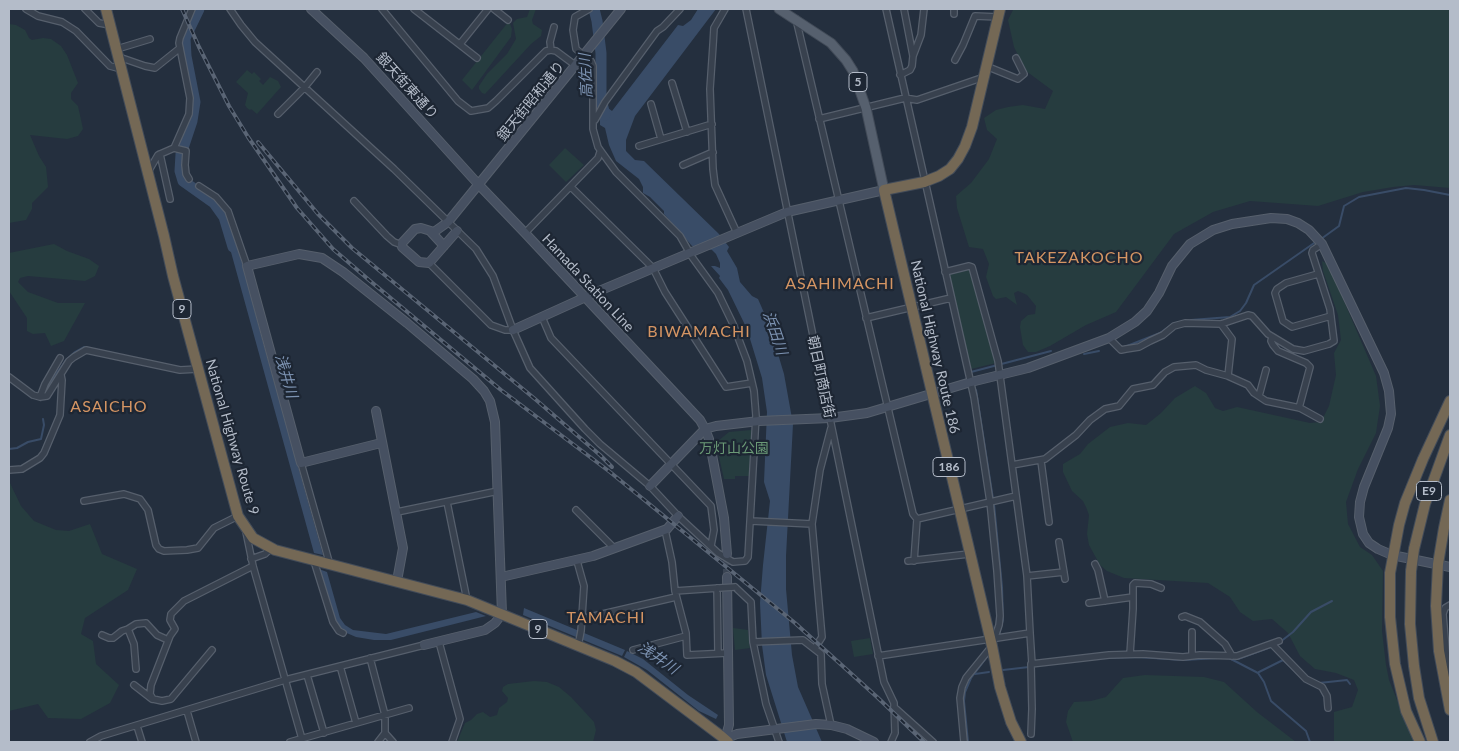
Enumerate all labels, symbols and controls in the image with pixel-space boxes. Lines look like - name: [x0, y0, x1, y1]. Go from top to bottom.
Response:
- street label: 銀天街東通り: [373, 49, 441, 123]
- water label: 高佐川: [576, 53, 596, 99]
- street label: 銀天街昭和通り: [494, 58, 568, 144]
- road number: 5: [849, 72, 867, 91]
- street label: Hamada Station Line: [538, 231, 638, 335]
- district label: TAKEZAKOCHO: [1013, 248, 1145, 268]
- street label: National Highway Route 186: [907, 259, 963, 435]
- district label: ASAHIMACHI: [784, 274, 896, 294]
- road number: 9: [173, 300, 191, 318]
- water label: 浜田川: [759, 309, 791, 357]
- district label: BIWAMACHI: [646, 322, 752, 342]
- street label: 朝日町商店街: [804, 334, 838, 420]
- water label: 浅井川: [271, 352, 301, 400]
- street label: National Highway Route 9: [202, 357, 262, 517]
- district label: ASAICHO: [69, 397, 149, 417]
- park label: 万灯山公園: [699, 440, 769, 456]
- road number: 186: [933, 458, 965, 477]
- road number: E9: [1416, 482, 1442, 501]
- district label: TAMACHI: [566, 608, 646, 628]
- road number: 9: [529, 620, 547, 638]
- water label: 浅井川: [634, 638, 682, 678]

